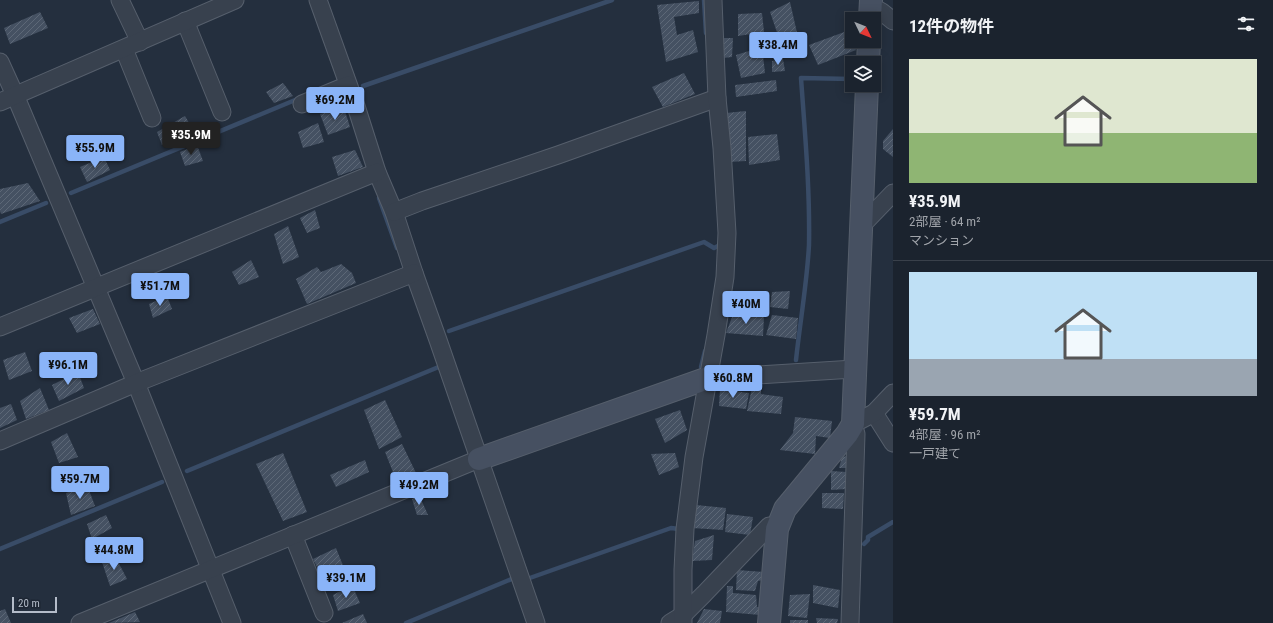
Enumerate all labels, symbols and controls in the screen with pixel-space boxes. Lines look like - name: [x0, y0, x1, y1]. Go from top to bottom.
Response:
- north arrow: [845, 12, 881, 48]
- map controls: [845, 12, 881, 92]
- icon: filters: [1235, 13, 1257, 35]
- text: 12件の物件: [909, 16, 994, 36]
- pin: ¥38.4M: [745, 32, 811, 66]
- text: ¥38.4M: [758, 37, 798, 52]
- button: layers: [845, 56, 881, 92]
- icon: home: [1047, 85, 1119, 157]
- pin: ¥69.2M: [302, 87, 368, 121]
- text: ¥69.2M: [315, 92, 355, 107]
- pin: ¥35.9M: [158, 122, 224, 156]
- text: ¥35.9M: [171, 127, 211, 142]
- pin: ¥55.9M: [62, 135, 128, 169]
- text: ¥55.9M: [75, 140, 115, 155]
- text: ¥35.9M: [909, 191, 961, 211]
- text: 2部屋 · 64 m²: [909, 214, 980, 229]
- text: マンション: [909, 233, 974, 248]
- pin: ¥51.7M: [127, 273, 193, 307]
- text: ¥51.7M: [140, 278, 180, 293]
- pin: ¥40M: [722, 291, 770, 325]
- text: ¥40M: [731, 296, 761, 311]
- icon: home: [1047, 298, 1119, 370]
- pin: ¥96.1M: [35, 352, 101, 386]
- text: ¥96.1M: [48, 357, 88, 372]
- pin: ¥60.8M: [700, 365, 766, 399]
- text: ¥60.8M: [713, 370, 753, 385]
- text: ¥59.7M: [909, 404, 961, 424]
- text: 4部屋 · 96 m²: [909, 427, 980, 442]
- text: 一戸建て: [909, 446, 961, 461]
- pin: ¥59.7M: [47, 466, 113, 500]
- text: ¥59.7M: [60, 471, 100, 486]
- pin: ¥49.2M: [386, 472, 452, 506]
- text: ¥49.2M: [399, 477, 439, 492]
- pin: ¥44.8M: [81, 537, 147, 571]
- text: ¥44.8M: [94, 542, 134, 557]
- pin: ¥39.1M: [313, 565, 379, 599]
- text: ¥39.1M: [326, 570, 366, 585]
- scale bar: [12, 595, 57, 614]
- text: 20 m: [18, 597, 40, 610]

